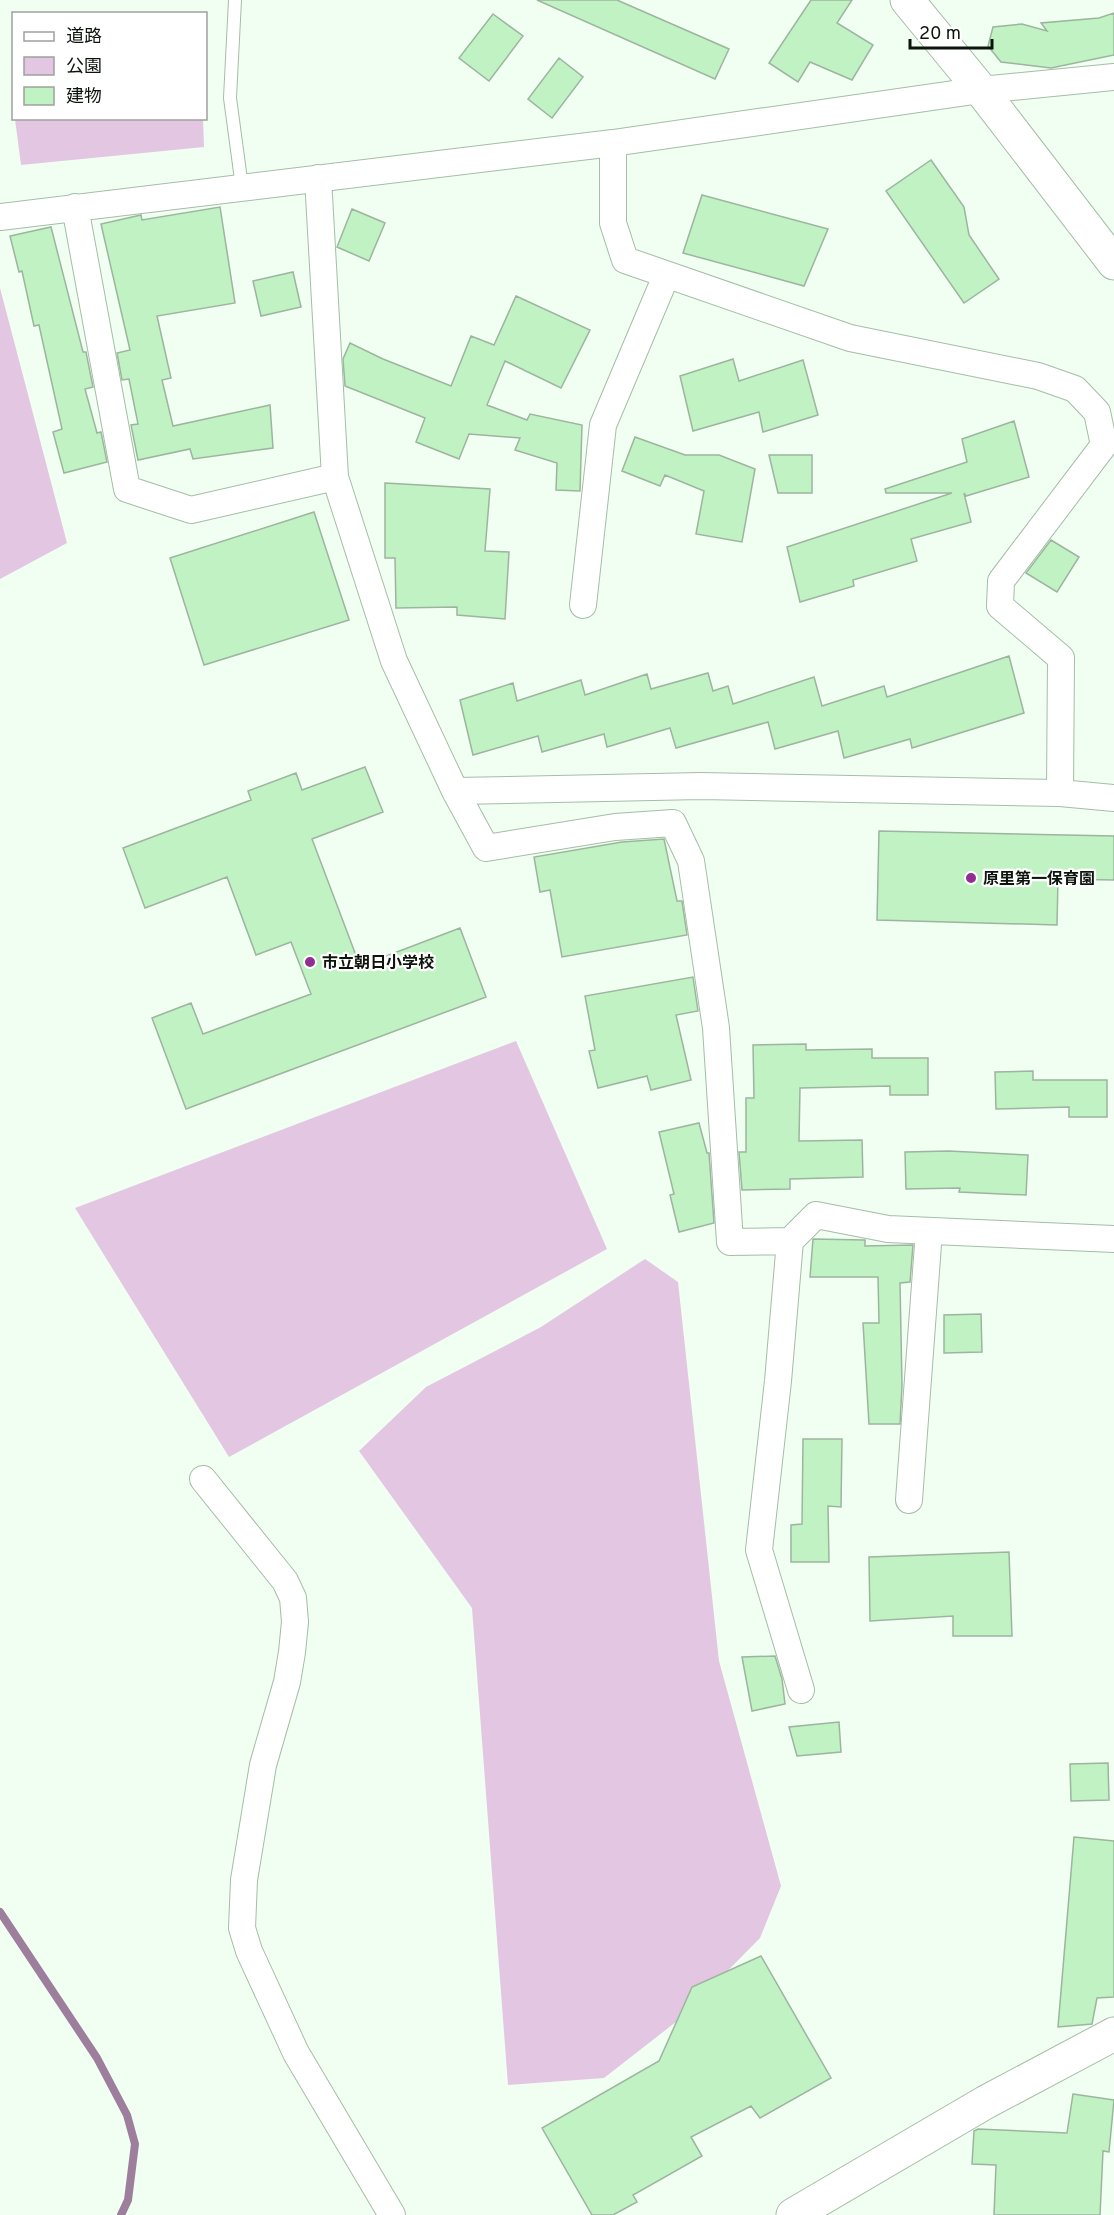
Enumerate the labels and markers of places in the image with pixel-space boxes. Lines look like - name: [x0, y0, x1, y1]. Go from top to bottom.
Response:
- place label: 原里第一保育園: [983, 870, 1095, 890]
- marker: 原里第一保育園: [964, 871, 978, 885]
- place label: 市立朝日小学校: [322, 954, 434, 974]
- marker: 市立朝日小学校: [303, 955, 317, 969]

